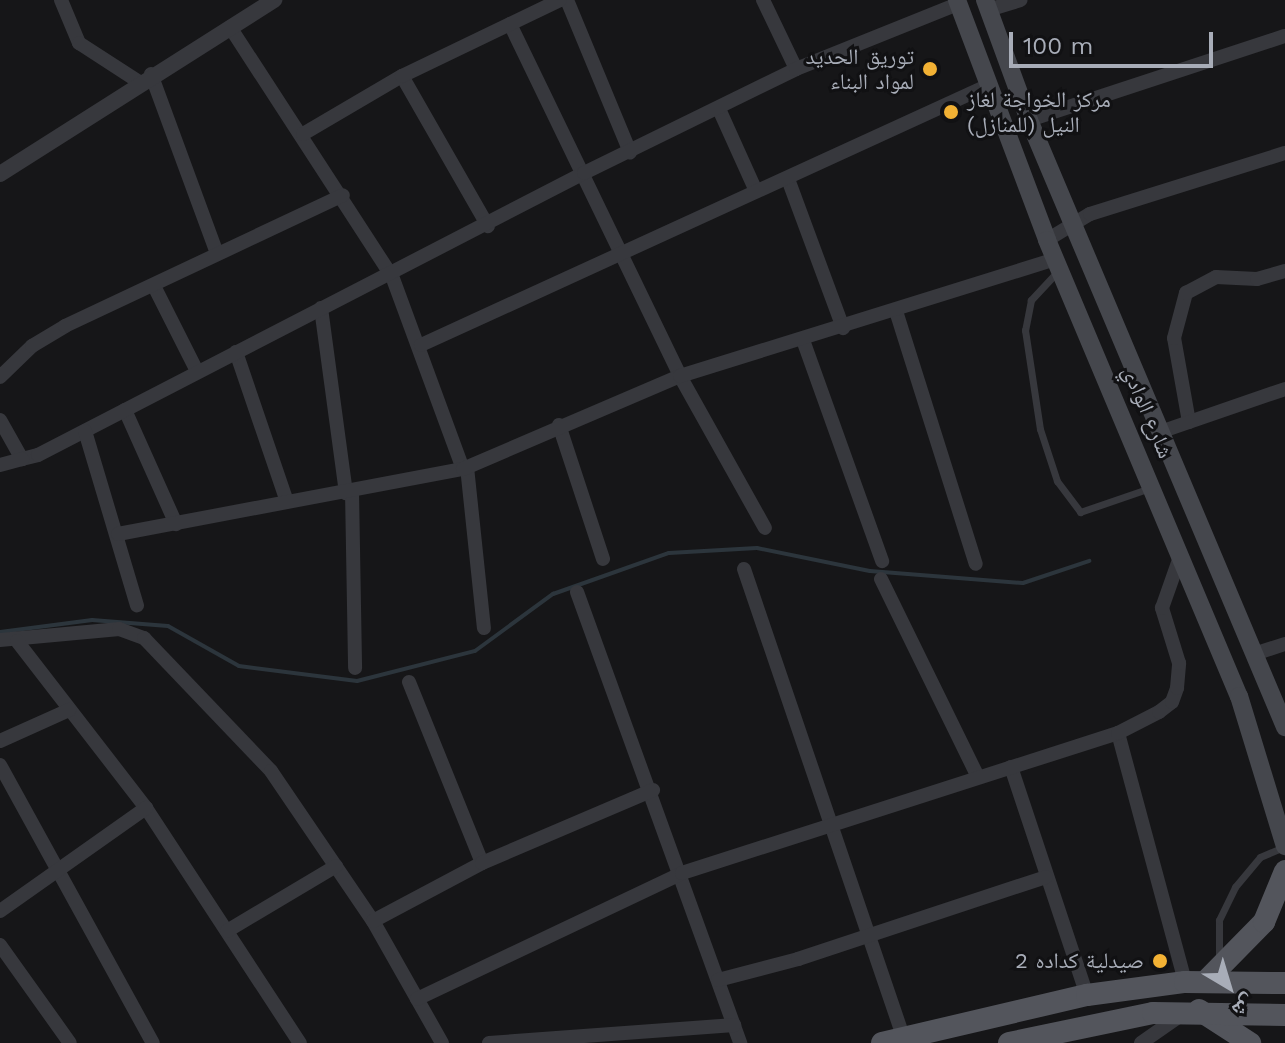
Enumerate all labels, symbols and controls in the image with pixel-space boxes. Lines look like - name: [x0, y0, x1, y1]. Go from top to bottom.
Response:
- scale bar: [1013, 16, 1217, 66]
- text: 100 m: [1023, 32, 1093, 60]
- place label: توريق الحديد لمواد البناء: [806, 43, 914, 94]
- marker: توريق الحديد لمواد البناء: [921, 60, 939, 78]
- place label: مركز الخواجة لغاز النيل (للمنازل): [967, 86, 1111, 138]
- marker: مركز الخواجة لغاز النيل (للمنازل): [942, 103, 960, 121]
- street label: شارع الوادي: [1117, 362, 1179, 462]
- north arrow: [1189, 947, 1269, 1027]
- place label: صيدلية كداده 2: [1015, 948, 1144, 974]
- marker: صيدلية كداده 2: [1151, 952, 1169, 970]
- text: ش: [1227, 989, 1261, 1023]

